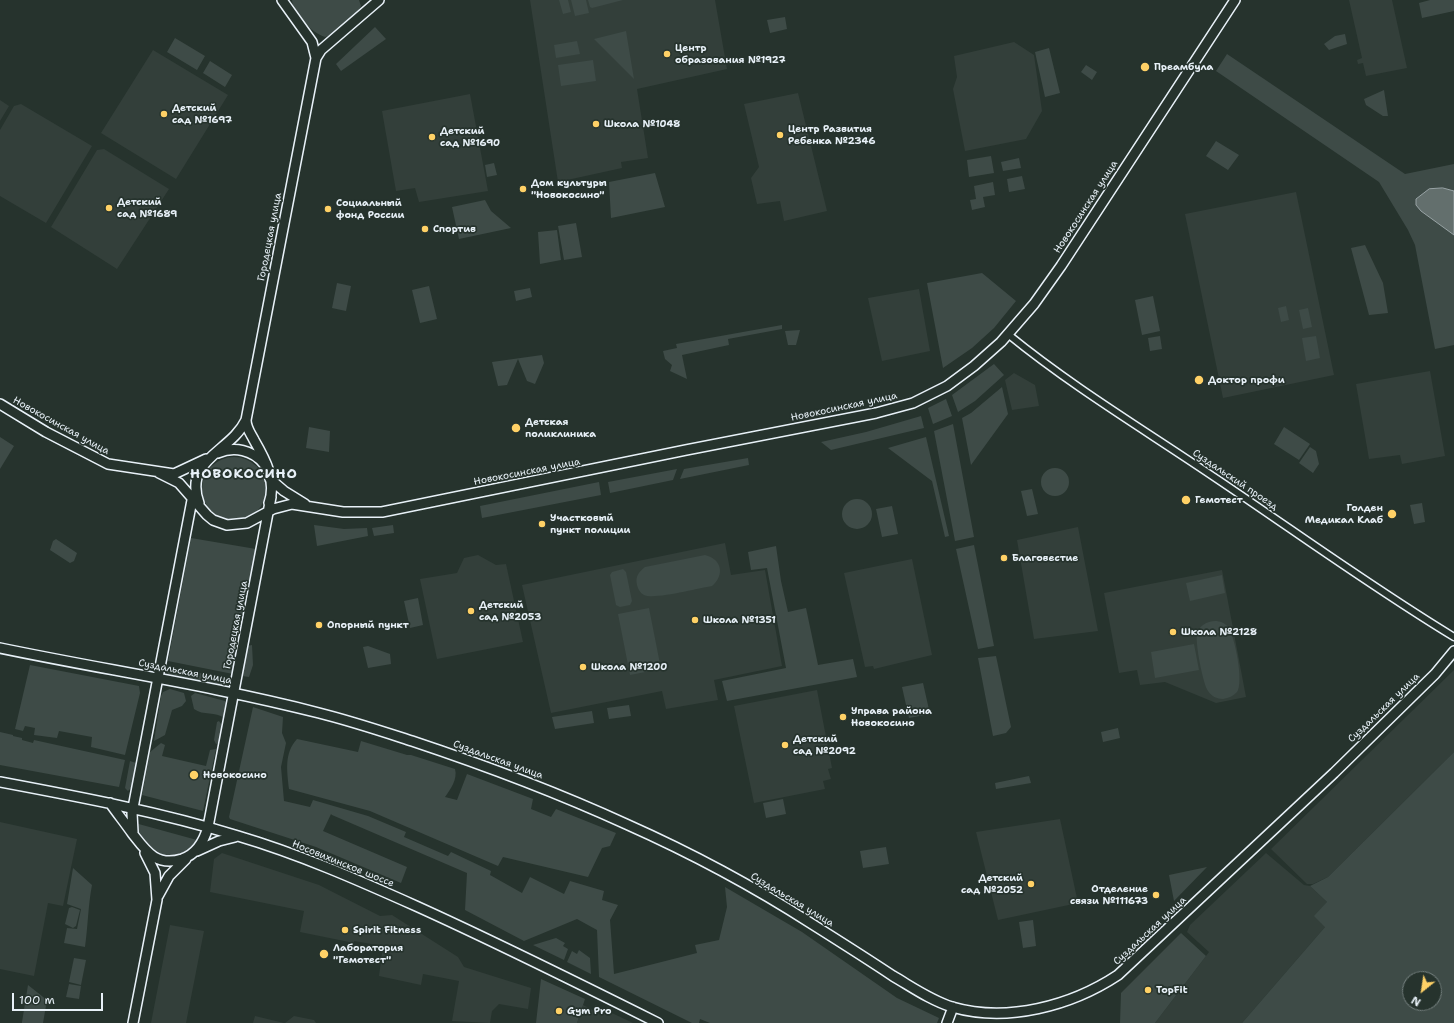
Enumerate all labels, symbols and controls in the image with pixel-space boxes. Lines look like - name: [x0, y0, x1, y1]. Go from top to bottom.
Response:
- place label: Центр образования №1927: [675, 42, 785, 66]
- marker: Центр образования №1927: [662, 49, 672, 59]
- marker: Преамбула: [1139, 61, 1151, 73]
- place label: Преамбула: [1154, 61, 1213, 73]
- place label: Детский сад №1697: [172, 102, 232, 126]
- marker: Детский сад №1697: [159, 109, 169, 119]
- place label: Школа №1048: [604, 118, 680, 130]
- marker: Школа №1048: [591, 119, 601, 129]
- place label: Центр Развития Ребенка №2346: [788, 123, 875, 146]
- place label: Детский сад №1690: [440, 125, 500, 148]
- marker: Центр Развития Ребенка №2346: [775, 130, 785, 140]
- marker: Детский сад №1690: [427, 132, 437, 142]
- street label: Новокосинская улица: [1051, 158, 1121, 256]
- place label: Дом культуры "Новокосино": [531, 177, 607, 200]
- marker: Дом культуры "Новокосино": [518, 184, 528, 194]
- street label: Городецкая улица: [256, 192, 284, 282]
- place label: Детский сад №1689: [117, 196, 177, 220]
- place label: Социальный фонд России: [336, 197, 404, 220]
- marker: Детский сад №1689: [104, 203, 114, 213]
- marker: Социальный фонд России: [323, 204, 333, 214]
- place label: Спортив: [433, 223, 476, 235]
- marker: Спортив: [420, 224, 430, 234]
- marker: Доктор профи: [1193, 374, 1205, 386]
- place label: Доктор профи: [1208, 374, 1285, 386]
- street label: Новокосинская улица: [790, 390, 898, 424]
- street label: Новокосинская улица: [11, 394, 111, 458]
- place label: Детская поликлиника: [525, 416, 596, 440]
- marker: Детская поликлиника: [510, 422, 522, 434]
- street label: Суздальский проезд: [1190, 447, 1280, 513]
- street label: Новокосинская улица: [473, 456, 581, 488]
- district label: НОВОКОСИНО: [190, 466, 298, 482]
- marker: Гемотест: [1180, 494, 1192, 506]
- place label: Гемотест: [1195, 494, 1243, 506]
- place label: Голден Медикал Клаб: [1305, 502, 1383, 526]
- marker: Голден Медикал Клаб: [1386, 508, 1398, 520]
- place label: Участковый пункт полиции: [550, 512, 630, 536]
- marker: Участковый пункт полиции: [537, 519, 547, 529]
- place label: Благовестие: [1012, 552, 1078, 564]
- marker: Благовестие: [999, 553, 1009, 563]
- street label: Городецкая улица: [222, 580, 250, 670]
- place label: Детский сад №2053: [479, 599, 541, 622]
- marker: Детский сад №2053: [466, 606, 476, 616]
- place label: Школа №1351: [703, 614, 776, 626]
- marker: Школа №1351: [690, 615, 700, 625]
- place label: Опорный пункт: [327, 619, 409, 631]
- marker: Опорный пункт: [314, 620, 324, 630]
- place label: Школа №2128: [1181, 626, 1257, 638]
- marker: Школа №2128: [1168, 627, 1178, 637]
- street label: Суздальская улица: [137, 657, 233, 687]
- place label: Школа №1200: [591, 661, 667, 673]
- marker: Школа №1200: [578, 662, 588, 672]
- street label: Суздальская улица: [1346, 671, 1422, 745]
- place label: Управа района Новокосино: [851, 705, 932, 728]
- marker: Управа района Новокосино: [838, 712, 848, 722]
- place label: Детский сад №2092: [793, 733, 856, 756]
- street label: Суздальская улица: [451, 738, 545, 782]
- marker: Детский сад №2092: [780, 740, 790, 750]
- marker: Новокосино: [188, 769, 200, 781]
- place label: Новокосино: [203, 769, 267, 781]
- street label: Носовихинское шоссе: [290, 838, 396, 890]
- street label: Суздальская улица: [748, 870, 836, 930]
- place label: Детский сад №2052: [961, 872, 1023, 896]
- marker: Детский сад №2052: [1026, 879, 1036, 889]
- place label: Отделение связи №111673: [1070, 883, 1148, 906]
- marker: Отделение связи №111673: [1151, 890, 1161, 900]
- street label: Суздальская улица: [1111, 894, 1189, 968]
- place label: Spirit Fitness: [353, 924, 421, 936]
- marker: Spirit Fitness: [340, 925, 350, 935]
- place label: Лаборатория "Гемотест": [333, 942, 403, 966]
- marker: Лаборатория "Гемотест": [318, 948, 330, 960]
- north arrow: [1402, 971, 1442, 1011]
- place label: TopFit: [1156, 984, 1187, 996]
- scale bar: [14, 985, 105, 1011]
- marker: TopFit: [1143, 985, 1153, 995]
- text: 100 m: [19, 992, 55, 1008]
- text: N: [1409, 992, 1424, 1010]
- place label: Gym Pro: [567, 1005, 612, 1017]
- marker: Gym Pro: [554, 1006, 564, 1016]

